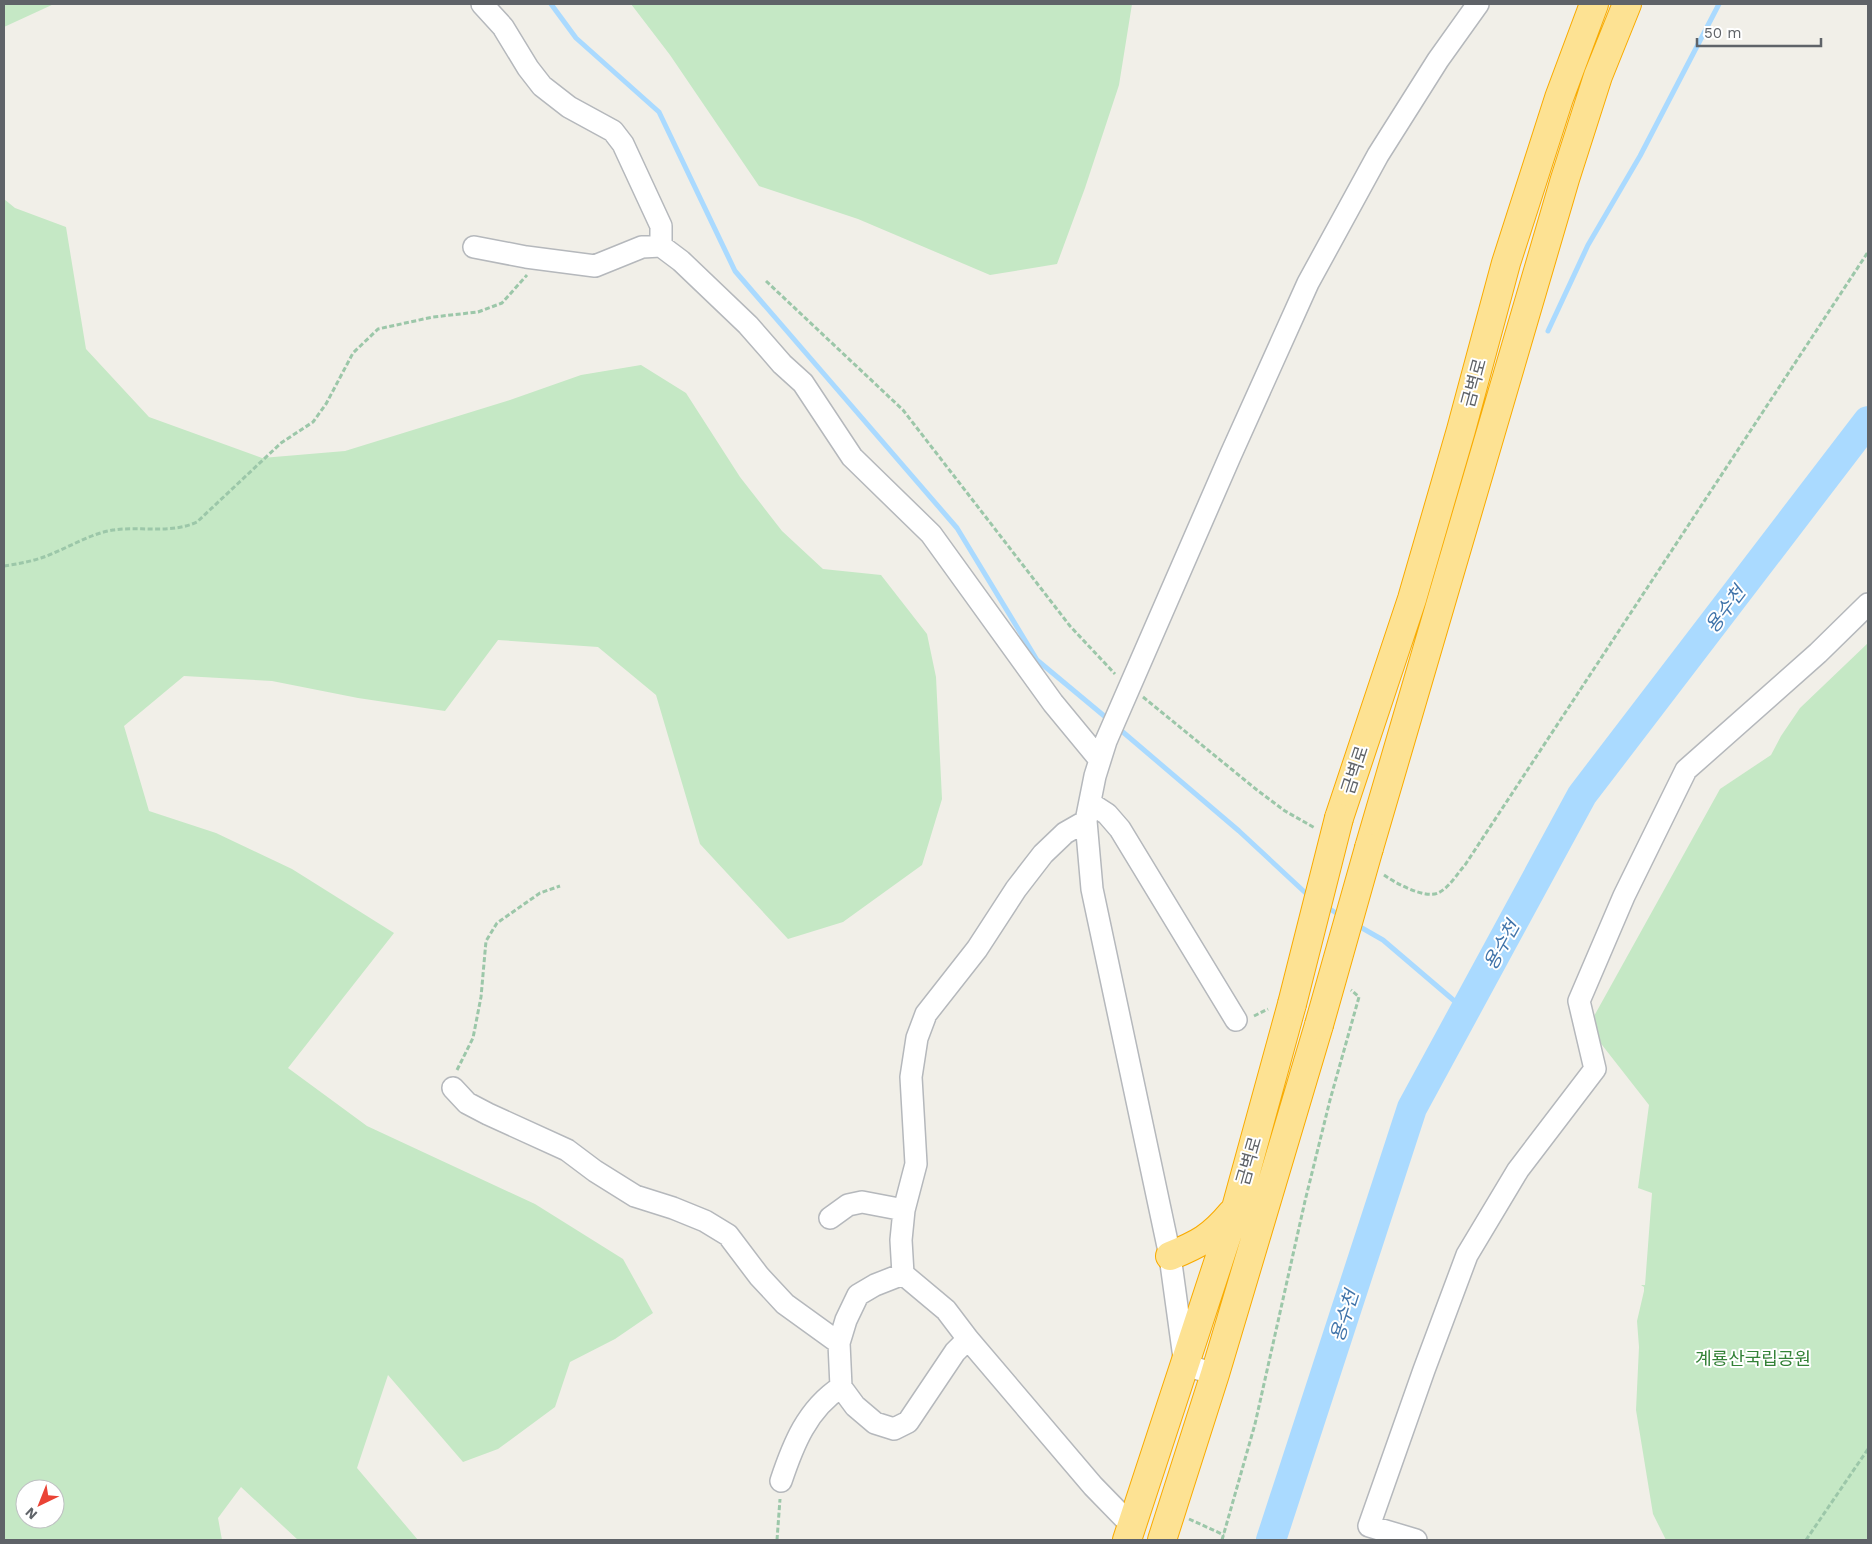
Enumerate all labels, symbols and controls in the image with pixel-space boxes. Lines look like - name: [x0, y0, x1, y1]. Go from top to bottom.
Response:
- scale bar: [1697, 15, 1821, 47]
- text: 50 m: [1704, 24, 1741, 42]
- street label: 금벽로: [1457, 356, 1490, 410]
- water label: 용수천: [1700, 580, 1751, 637]
- street label: 금벽로: [1337, 743, 1372, 797]
- water label: 용수천: [1479, 915, 1525, 974]
- street label: 금벽로: [1232, 1134, 1265, 1188]
- water label: 용수천: [1325, 1286, 1364, 1345]
- park label: 계룡산국립공원: [1695, 1348, 1811, 1369]
- north arrow: [15, 1479, 65, 1529]
- text: N: [22, 1504, 40, 1523]

